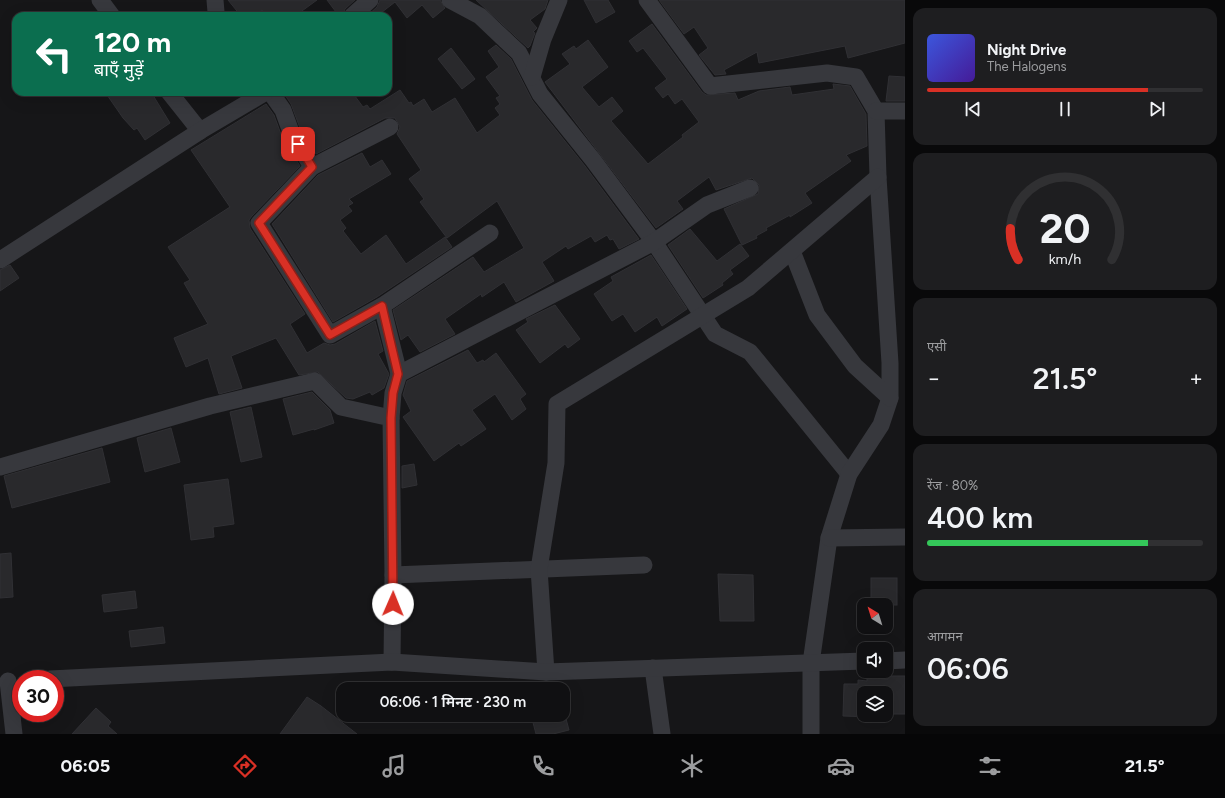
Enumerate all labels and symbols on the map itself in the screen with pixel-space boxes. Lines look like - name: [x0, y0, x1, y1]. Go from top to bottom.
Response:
- pin: [281, 127, 315, 161]
- position arrow: [372, 583, 414, 625]
- north arrow: [857, 598, 893, 634]
- speed limit sign: 30: [12, 670, 64, 722]

